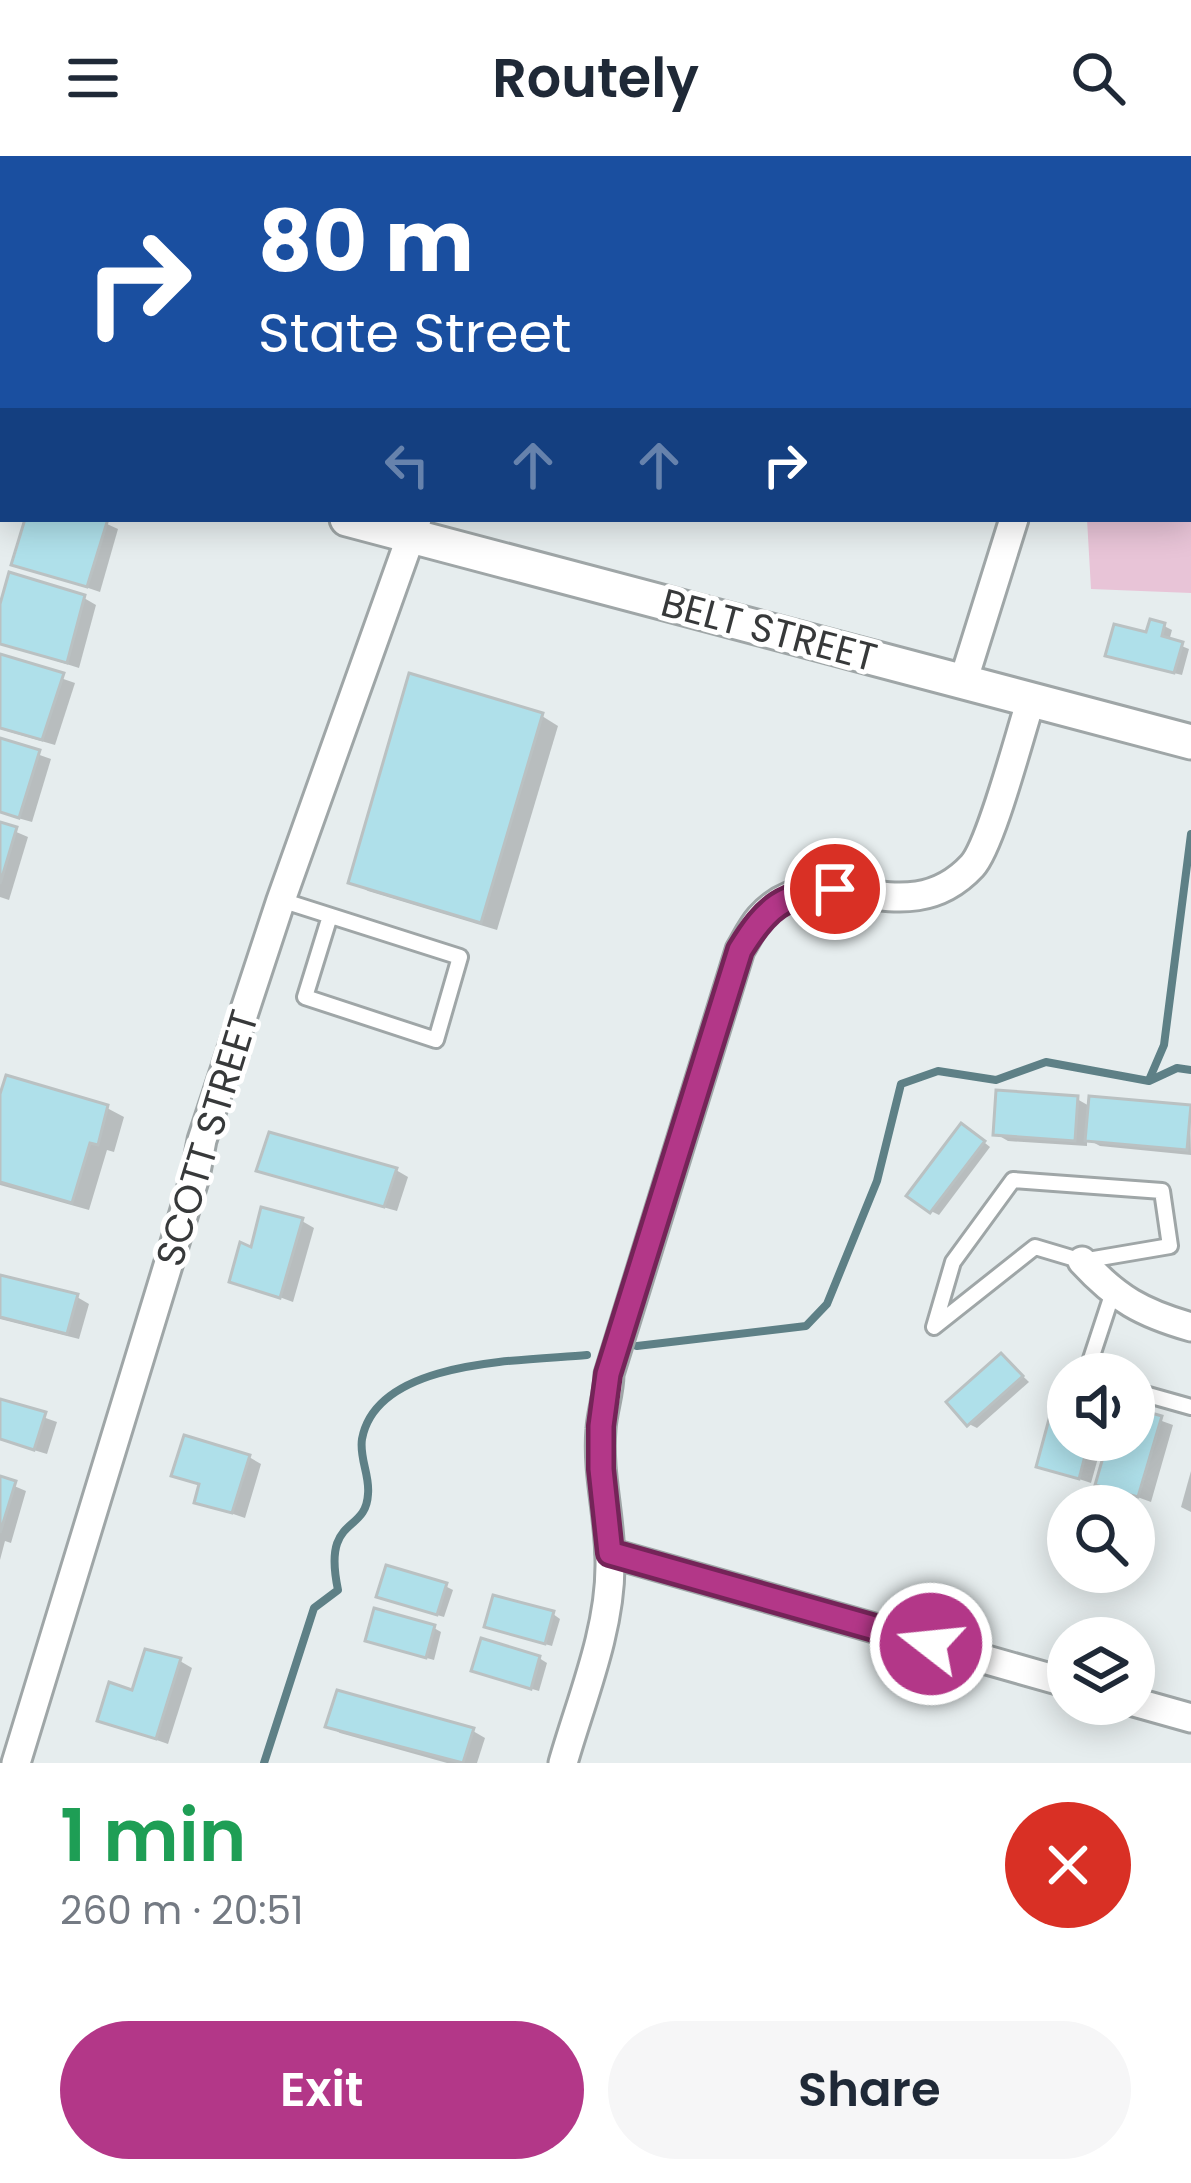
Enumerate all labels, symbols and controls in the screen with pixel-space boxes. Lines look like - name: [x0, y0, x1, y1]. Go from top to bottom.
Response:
- text: Routely: [492, 40, 699, 116]
- icon: menu: [60, 45, 126, 111]
- icon: search: [1065, 45, 1131, 111]
- text: 80 m: [258, 183, 474, 300]
- icon: right: [60, 204, 216, 360]
- text: State Street: [258, 295, 572, 371]
- icon: left: [374, 432, 440, 498]
- icon: ahead: [500, 432, 566, 498]
- icon: ahead: [626, 432, 692, 498]
- icon: right: [752, 432, 818, 498]
- street label: BELT STREET: [655, 575, 883, 685]
- pin: [784, 838, 886, 940]
- icon: arrive: [802, 856, 868, 922]
- street label: SCOTT STREET: [142, 1003, 272, 1273]
- map controls: [1047, 1353, 1155, 1725]
- button: sound: [1047, 1353, 1155, 1461]
- button: search: [1047, 1485, 1155, 1593]
- position arrow: [868, 1581, 994, 1707]
- button: layers: [1047, 1617, 1155, 1725]
- text: 1 min: [60, 1785, 246, 1886]
- button: close: [1005, 1802, 1131, 1928]
- text: 260 m · 20:51: [60, 1883, 304, 1938]
- button: Exit: [60, 2021, 584, 2159]
- button: Share: [608, 2021, 1131, 2159]

